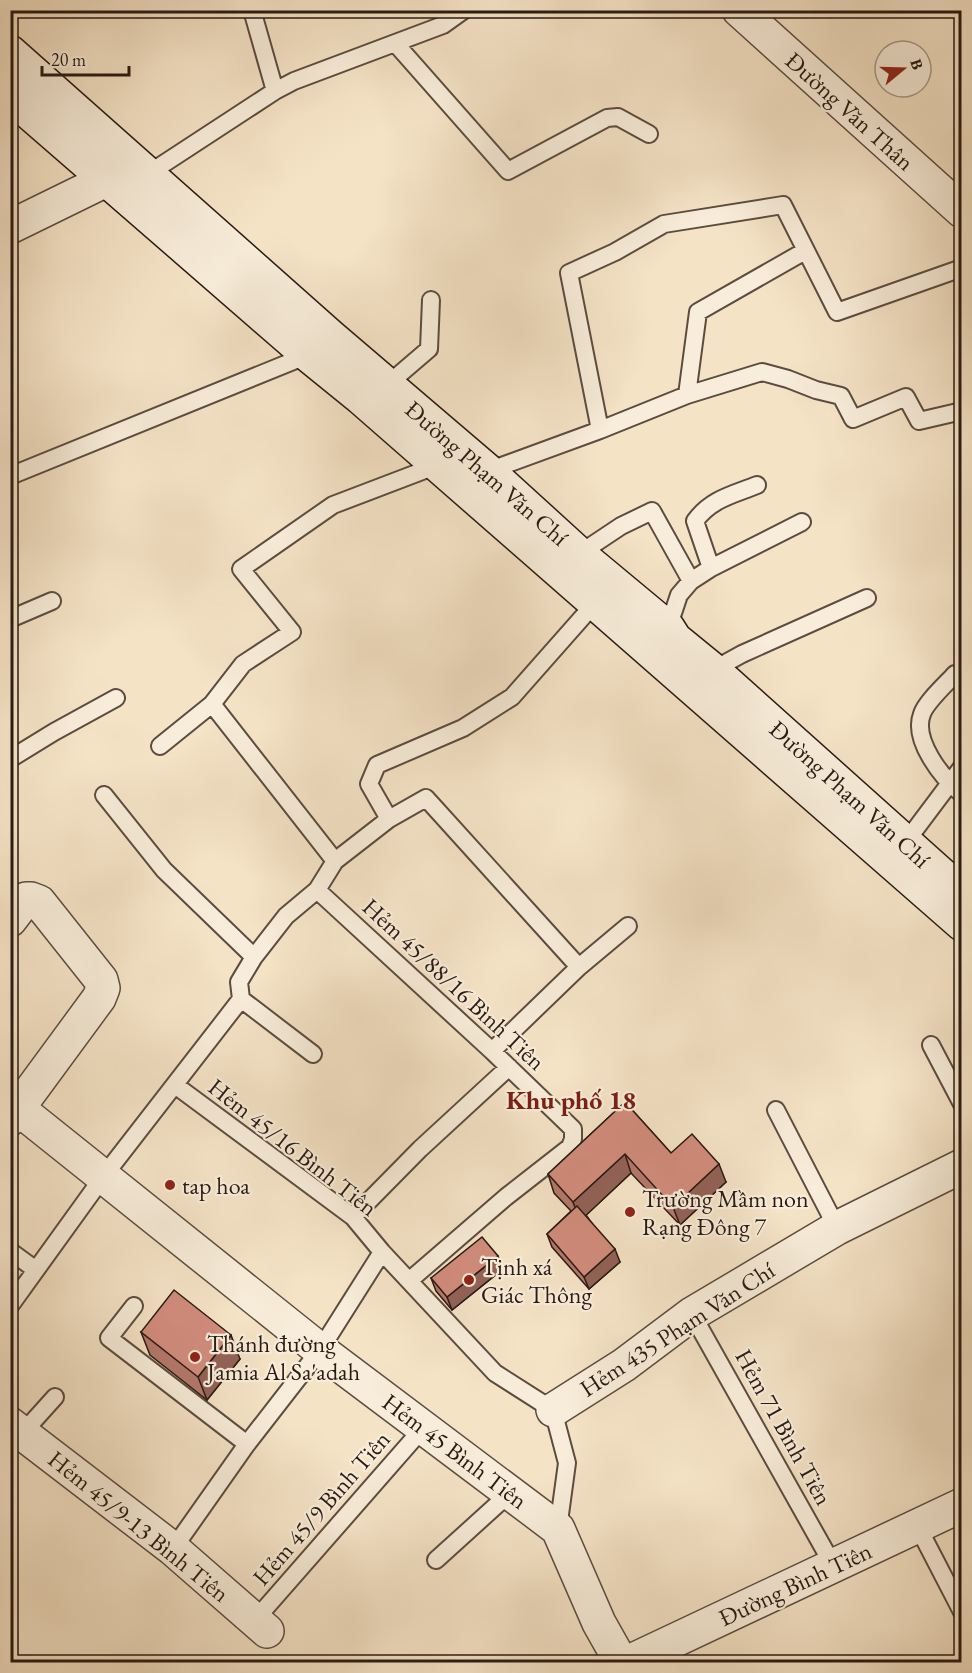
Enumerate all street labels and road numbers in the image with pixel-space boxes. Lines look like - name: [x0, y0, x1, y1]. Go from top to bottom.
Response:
- street label: Đường Văn Thân: [779, 45, 921, 177]
- street label: Đường Phạm Văn Chí: [399, 394, 575, 552]
- street label: Đường Phạm Văn Chí: [763, 713, 937, 875]
- street label: Hẻm 45/88/16 Bình Tiên: [356, 891, 552, 1077]
- street label: Hẻm 45/16 Bình Tiên: [202, 1071, 384, 1223]
- street label: Hẻm 435 Phạm Văn Chí: [574, 1254, 780, 1404]
- street label: Hẻm 71 Bình Tiên: [728, 1343, 840, 1511]
- street label: Hẻm 45 Bình Tiên: [376, 1386, 534, 1516]
- street label: Hẻm 45/9 Bình Tiên: [245, 1424, 397, 1592]
- street label: Hẻm 45/9-13 Bình Tiên: [42, 1443, 236, 1609]
- street label: Đường Bình Tiên: [713, 1535, 877, 1633]

